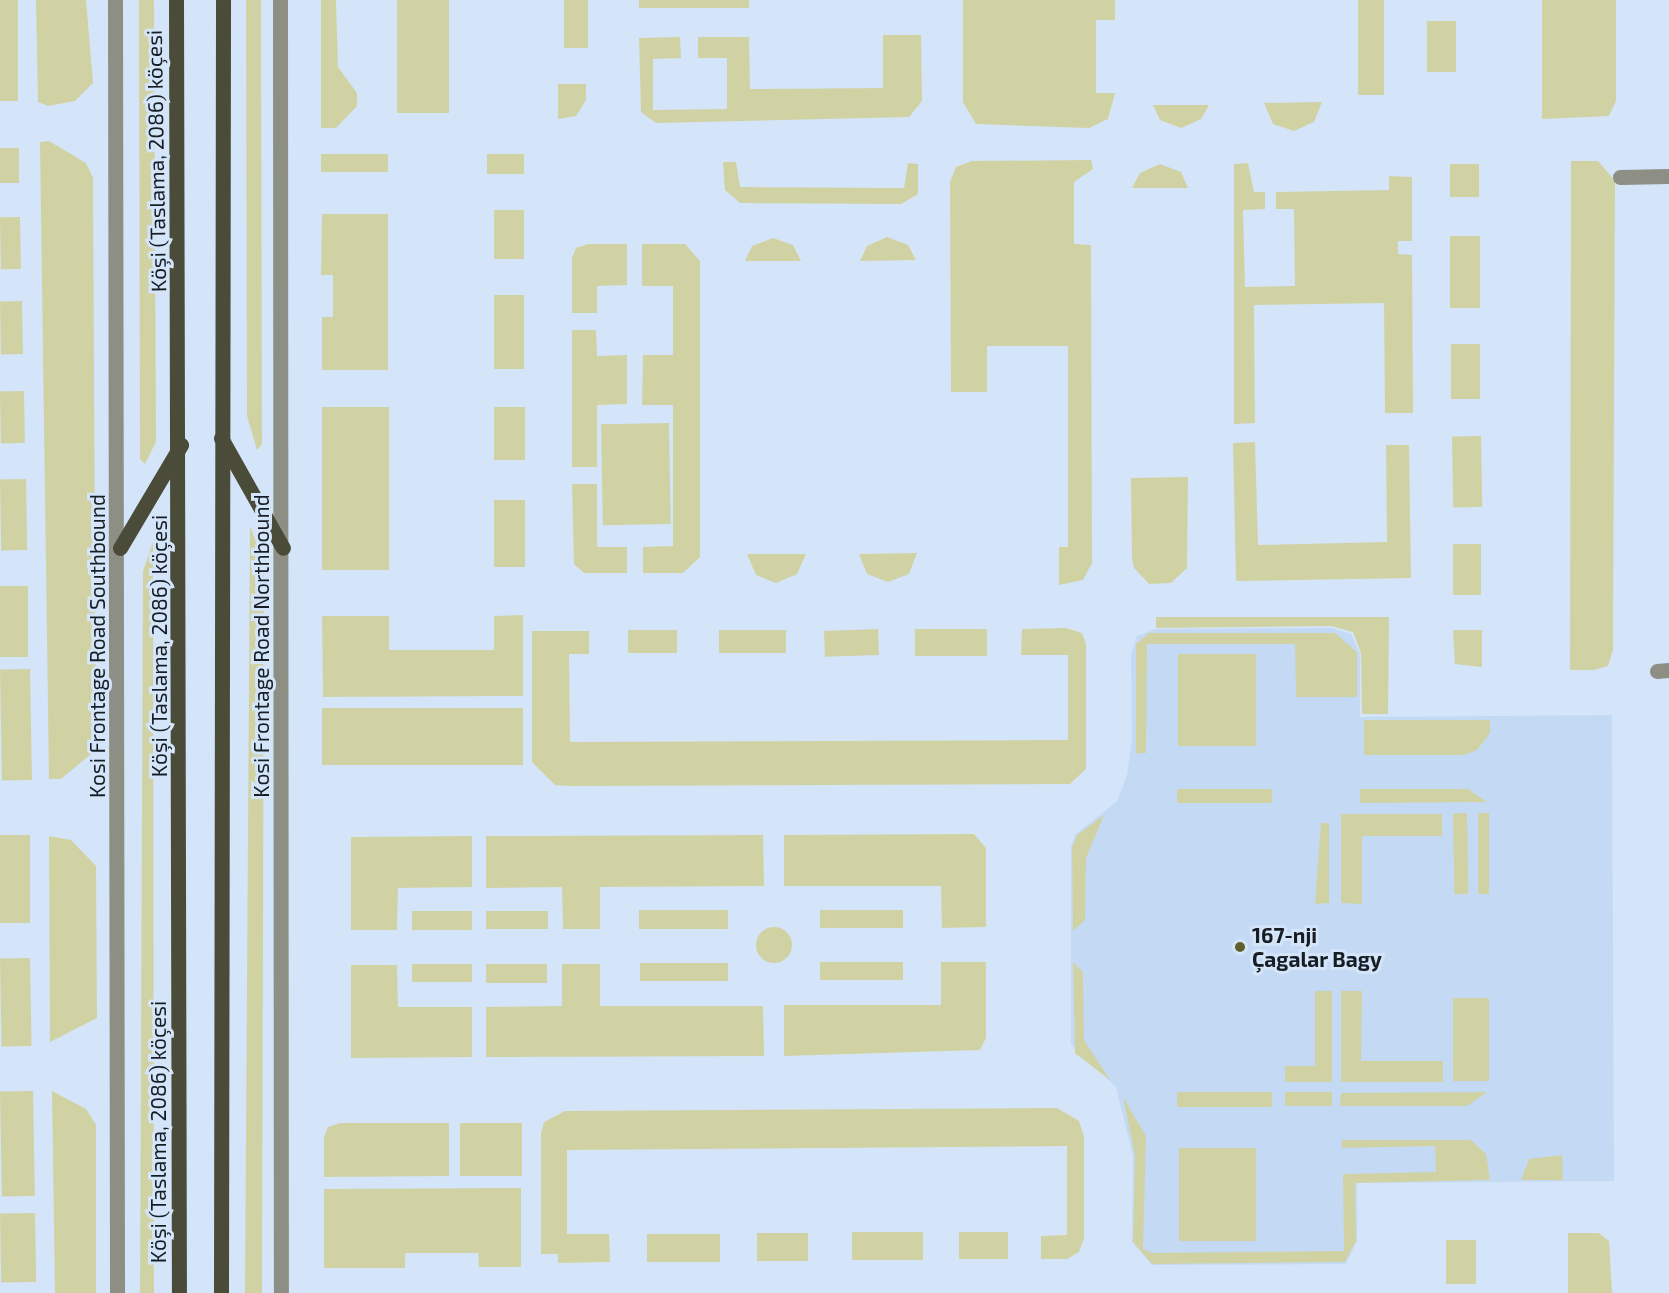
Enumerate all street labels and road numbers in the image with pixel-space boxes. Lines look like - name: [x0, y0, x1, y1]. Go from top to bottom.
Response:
- street label: Köşi (Taslama, 2086) köçesi: [141, 30, 171, 292]
- street label: Kosi Frontage Road Southbound: [84, 494, 110, 798]
- street label: Kosi Frontage Road Northbound: [248, 494, 274, 798]
- street label: Köşi (Taslama, 2086) köçesi: [146, 515, 172, 777]
- street label: Köşi (Taslama, 2086) köçesi: [145, 1001, 171, 1263]

